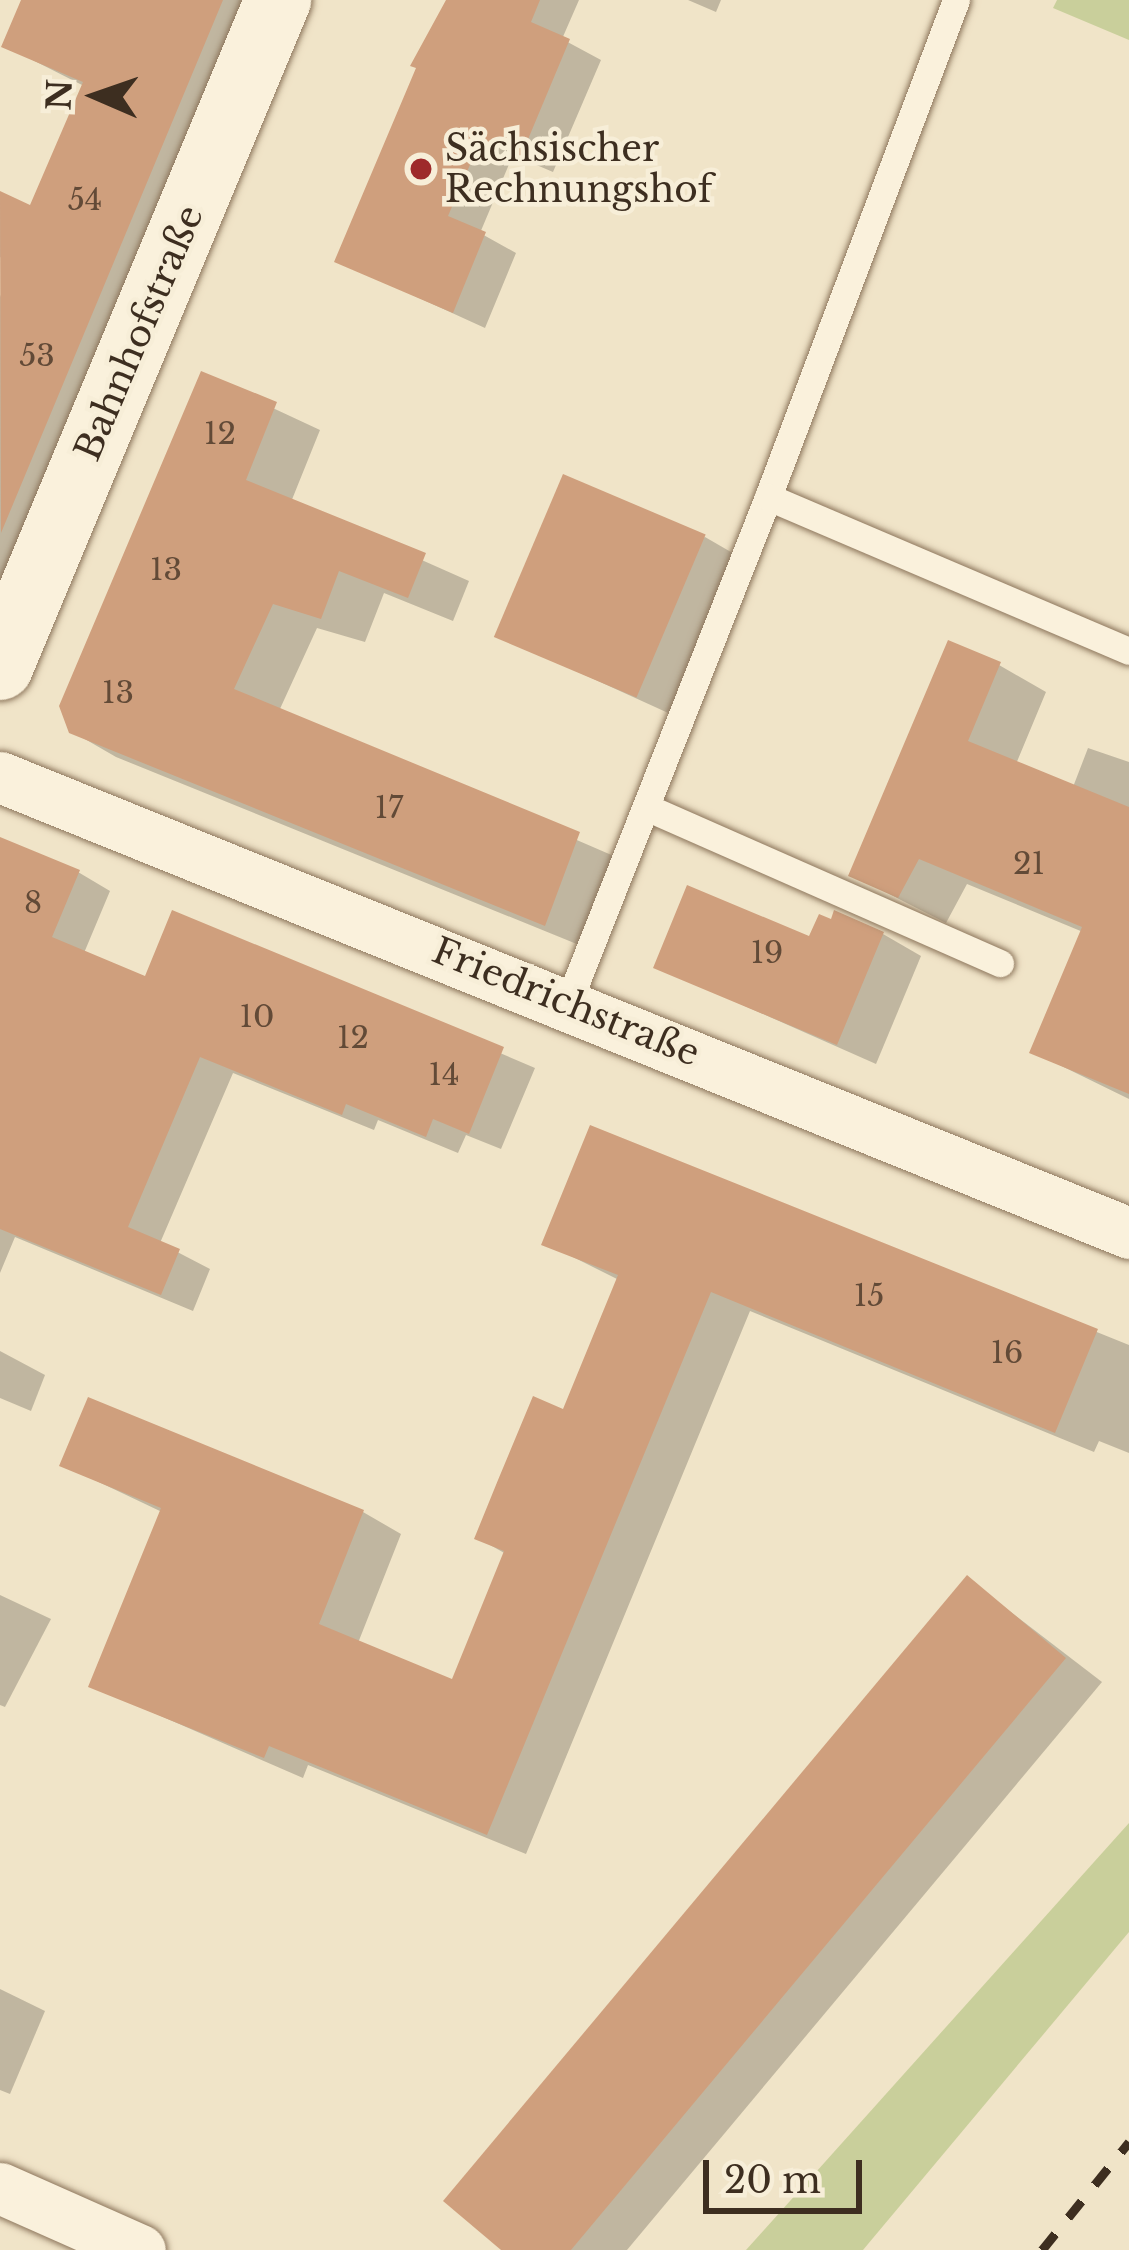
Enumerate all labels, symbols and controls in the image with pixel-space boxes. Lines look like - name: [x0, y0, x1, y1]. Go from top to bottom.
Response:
- north arrow: [36, 36, 156, 156]
- text: N: [38, 79, 81, 111]
- place label: Sächsischer Rechnungshof: [445, 126, 713, 211]
- marker: Sächsischer Rechnungshof: [408, 156, 434, 182]
- house number: 54: [68, 182, 102, 218]
- street label: Bahnhofstraße: [66, 199, 212, 467]
- house number: 53: [19, 338, 55, 374]
- house number: 12: [204, 416, 236, 452]
- house number: 13: [150, 552, 182, 588]
- house number: 13: [102, 675, 134, 711]
- house number: 17: [375, 790, 403, 826]
- house number: 21: [1013, 846, 1045, 882]
- house number: 8: [24, 885, 42, 921]
- street label: Friedrichstraße: [426, 929, 706, 1075]
- house number: 19: [751, 935, 783, 971]
- house number: 10: [240, 999, 274, 1035]
- house number: 12: [337, 1020, 369, 1056]
- house number: 14: [429, 1057, 459, 1093]
- house number: 15: [854, 1278, 884, 1314]
- house number: 16: [991, 1335, 1023, 1371]
- scale bar: [709, 2136, 868, 2210]
- text: 20 m: [724, 2158, 821, 2203]

